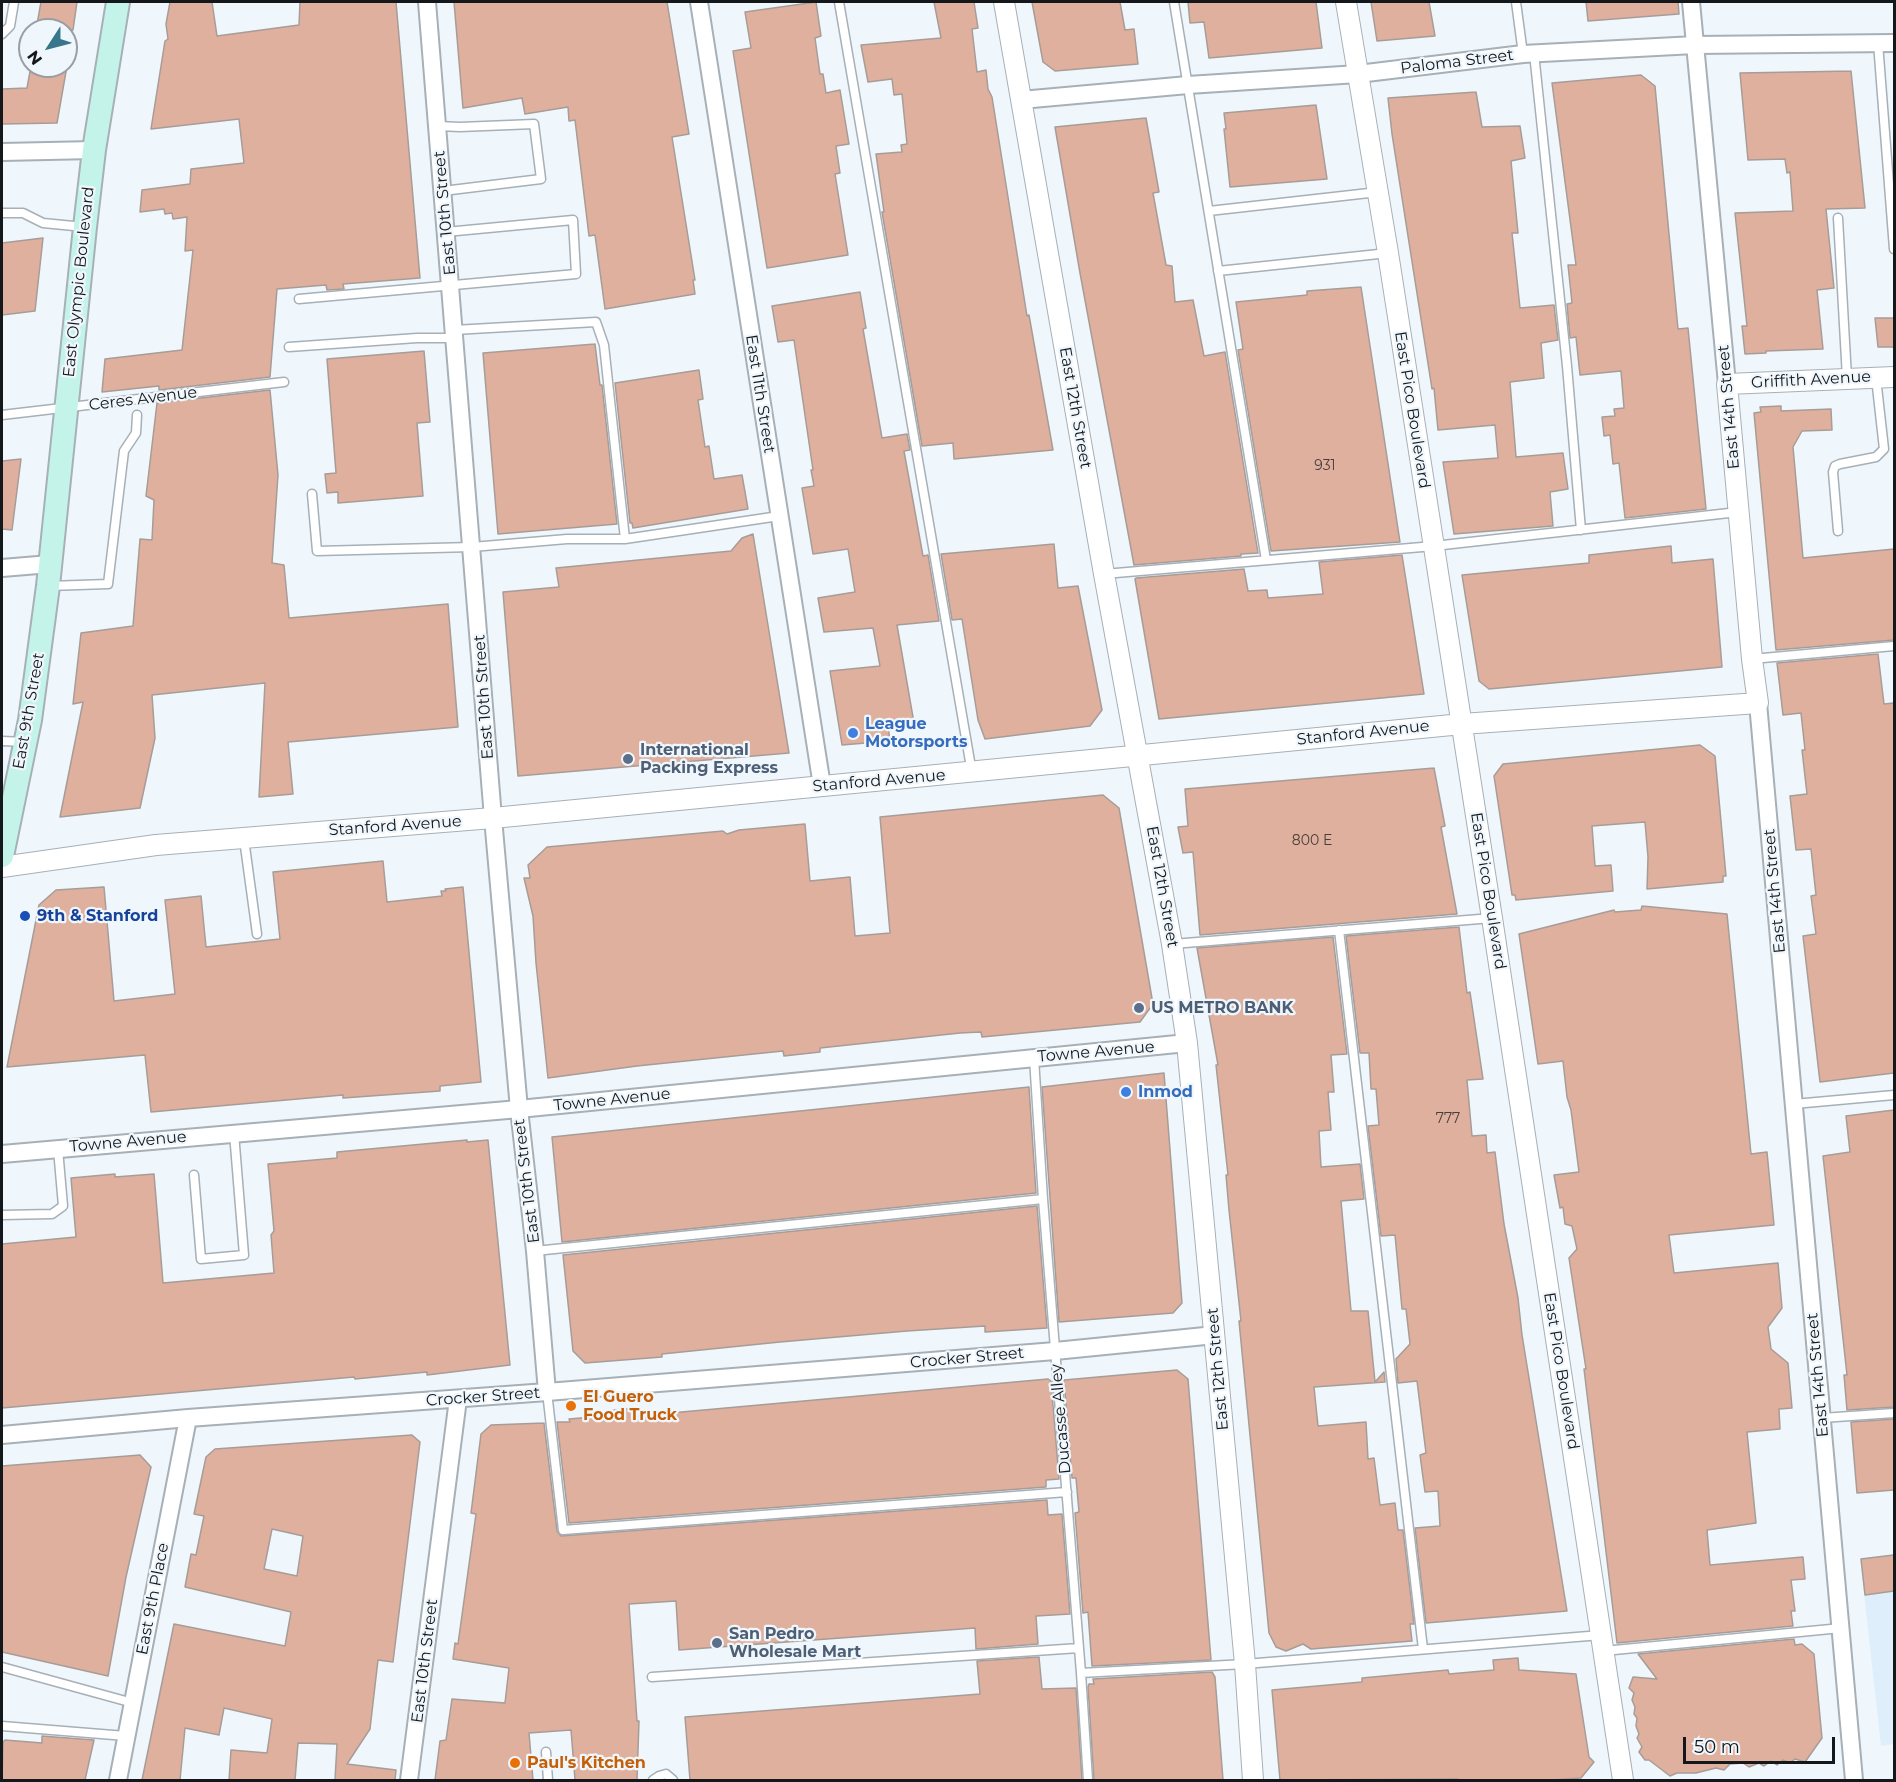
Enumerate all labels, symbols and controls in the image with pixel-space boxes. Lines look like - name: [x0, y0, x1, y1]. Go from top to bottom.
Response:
- north arrow: [18, 18, 78, 78]
- street label: Paloma Street: [1399, 46, 1515, 78]
- text: N: [23, 47, 46, 69]
- street label: East 10th Street: [430, 150, 460, 276]
- street label: East Olympic Boulevard: [59, 186, 99, 378]
- street label: East Pico Boulevard: [1390, 330, 1434, 490]
- street label: East 11th Street: [741, 333, 779, 455]
- street label: East 14th Street: [1714, 344, 1744, 470]
- street label: East 12th Street: [1055, 346, 1095, 470]
- street label: Griffith Avenue: [1751, 367, 1871, 393]
- street label: Ceres Avenue: [88, 383, 198, 415]
- house number: 931: [1314, 458, 1336, 474]
- street label: East 10th Street: [470, 634, 498, 760]
- street label: East 9th Street: [9, 651, 49, 771]
- place label: League Motorsports: [865, 714, 967, 752]
- street label: Stanford Avenue: [1296, 716, 1430, 750]
- marker: League Motorsports: [846, 726, 860, 740]
- place label: International Packing Express: [640, 740, 778, 778]
- marker: International Packing Express: [621, 752, 635, 766]
- street label: Stanford Avenue: [812, 766, 946, 796]
- street label: East Pico Boulevard: [1466, 811, 1510, 971]
- street label: Stanford Avenue: [328, 812, 462, 840]
- street label: East 12th Street: [1142, 825, 1182, 949]
- street label: East 14th Street: [1760, 828, 1790, 954]
- house number: 800 E: [1292, 833, 1332, 849]
- place label: 9th & Stanford: [37, 906, 158, 926]
- marker: 9th & Stanford: [18, 909, 32, 923]
- place label: US METRO BANK: [1151, 998, 1293, 1018]
- marker: US METRO BANK: [1132, 1001, 1146, 1015]
- street label: Towne Avenue: [1037, 1037, 1155, 1067]
- place label: Inmod: [1138, 1082, 1193, 1102]
- street label: Towne Avenue: [553, 1084, 671, 1116]
- marker: Inmod: [1119, 1085, 1133, 1099]
- house number: 777: [1436, 1111, 1460, 1127]
- street label: East 10th Street: [510, 1118, 544, 1244]
- street label: Towne Avenue: [69, 1127, 187, 1157]
- street label: East Pico Boulevard: [1539, 1291, 1583, 1451]
- street label: East 12th Street: [1203, 1307, 1233, 1431]
- street label: East 14th Street: [1803, 1312, 1833, 1438]
- street label: Crocker Street: [909, 1343, 1025, 1373]
- street label: Ducasse Alley: [1047, 1363, 1075, 1475]
- street label: Crocker Street: [425, 1383, 541, 1411]
- place label: El Guero Food Truck: [583, 1387, 677, 1425]
- marker: El Guero Food Truck: [564, 1399, 578, 1413]
- street label: East 9th Place: [133, 1541, 173, 1657]
- street label: East 10th Street: [408, 1598, 442, 1724]
- place label: San Pedro Wholesale Mart: [729, 1624, 861, 1662]
- marker: San Pedro Wholesale Mart: [710, 1636, 724, 1650]
- scale bar: [1686, 1725, 1838, 1763]
- text: 50 m: [1694, 1736, 1740, 1758]
- place label: Paul's Kitchen: [527, 1753, 646, 1773]
- marker: Paul's Kitchen: [508, 1756, 522, 1770]

